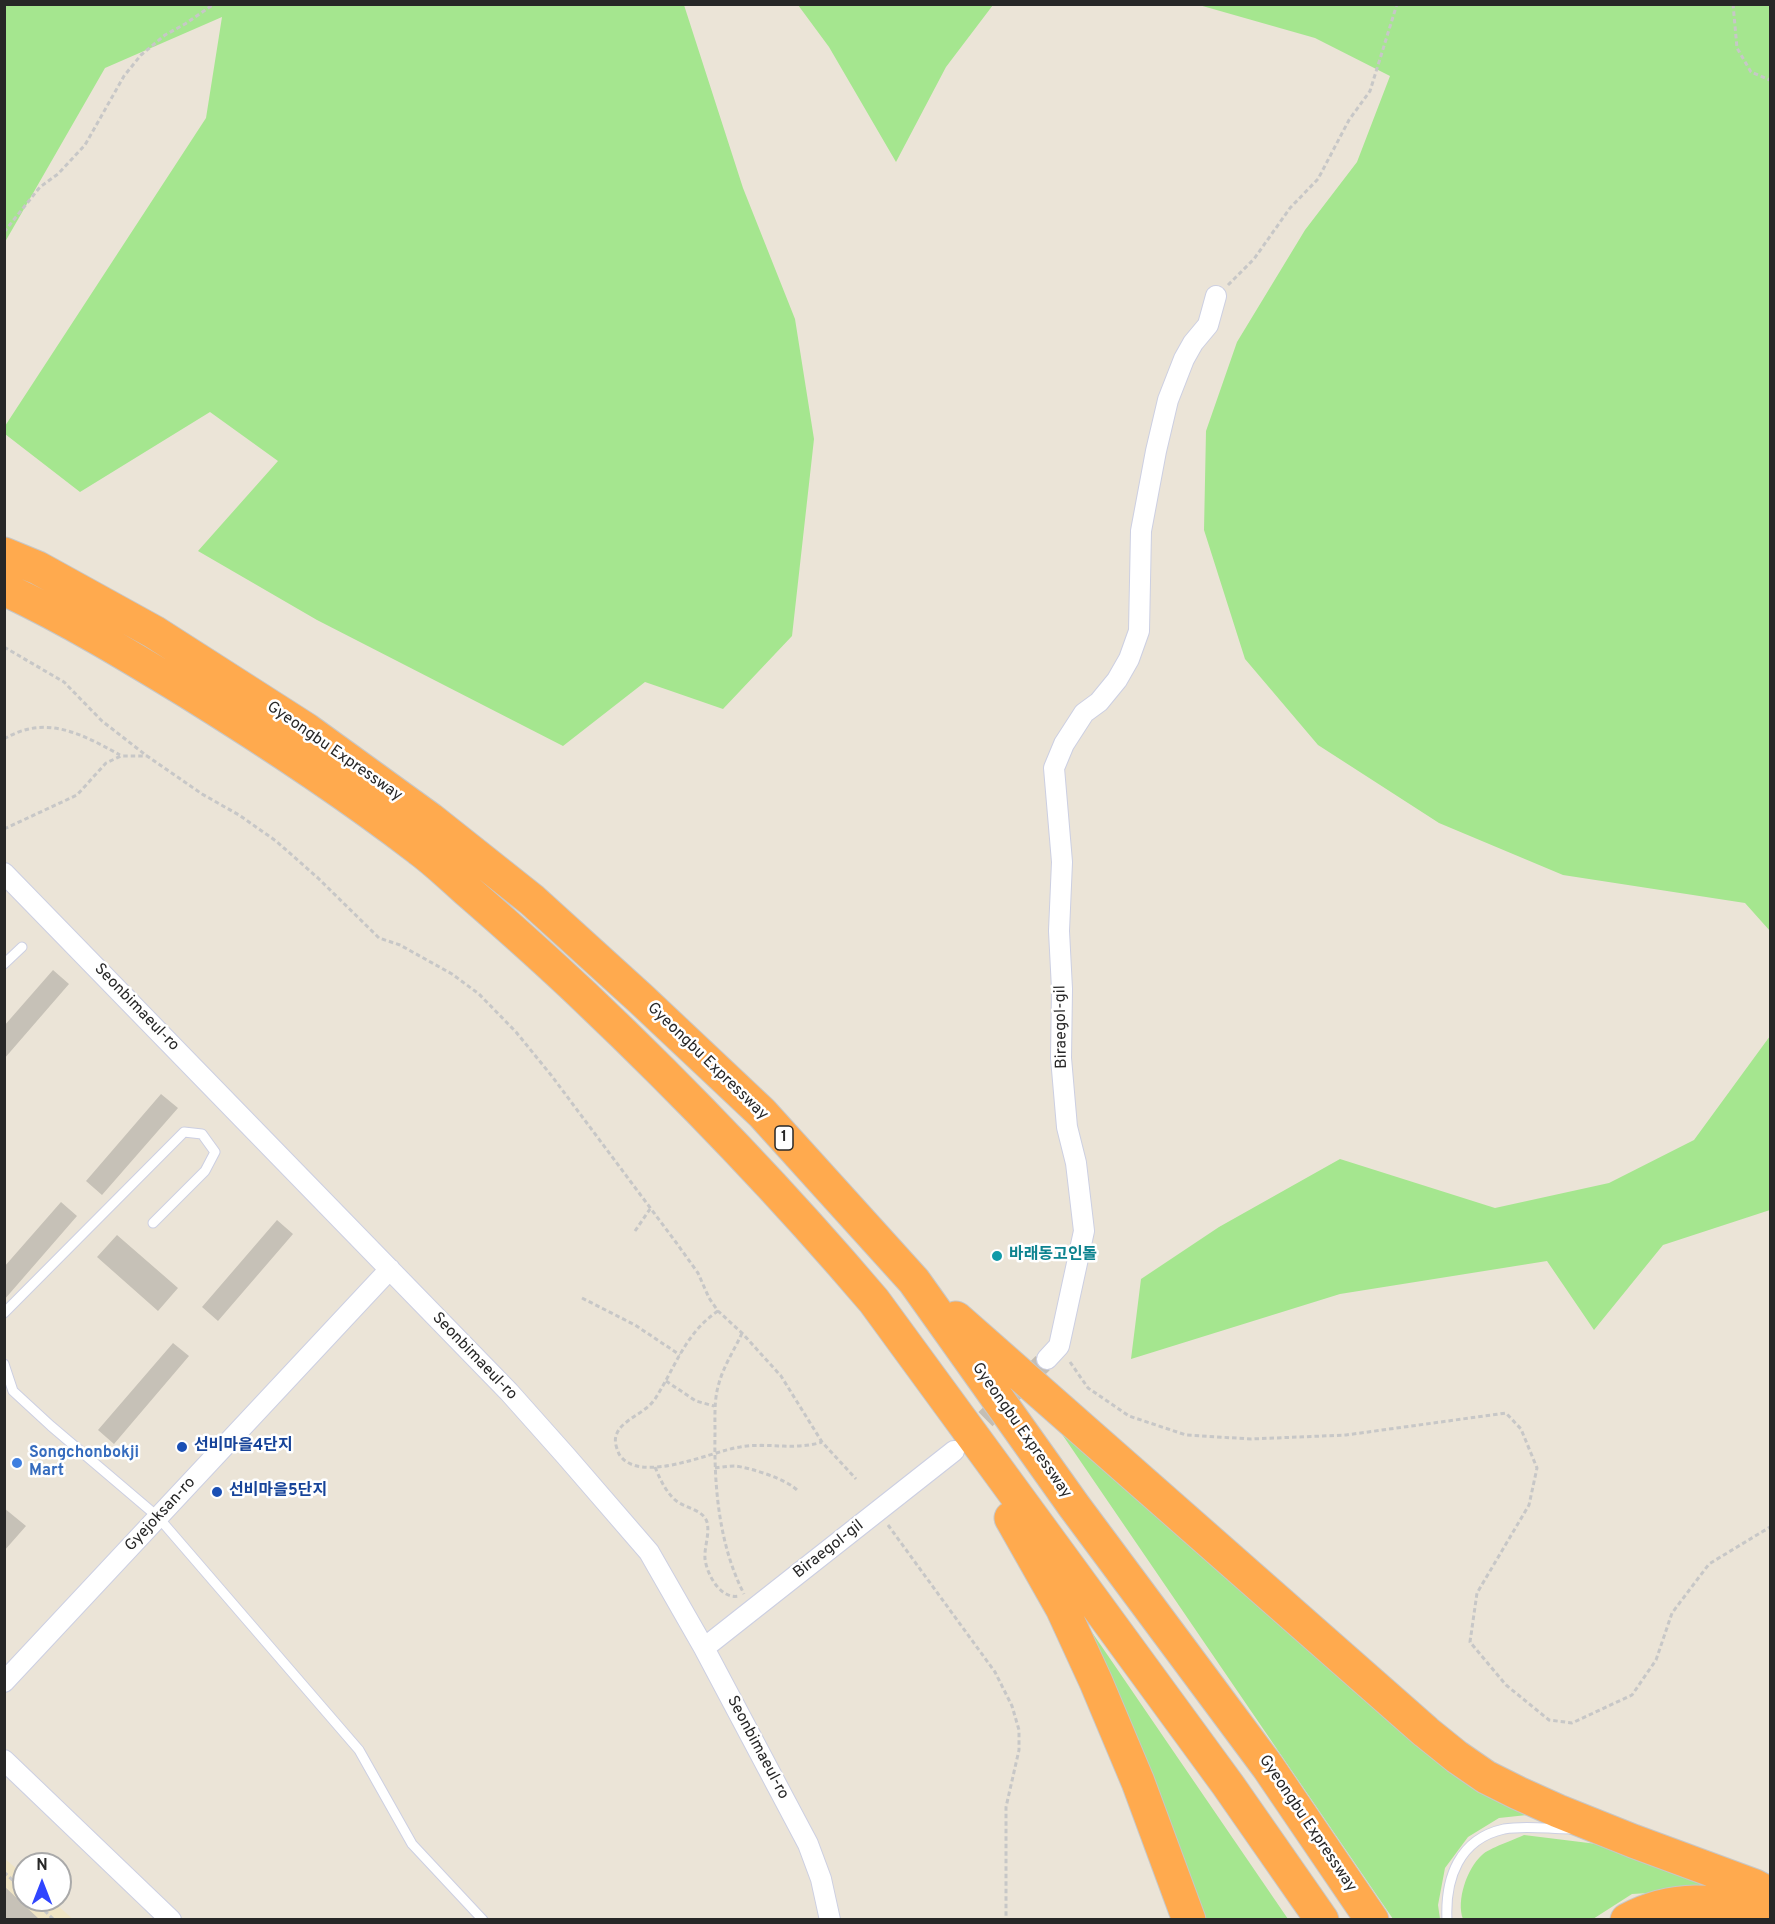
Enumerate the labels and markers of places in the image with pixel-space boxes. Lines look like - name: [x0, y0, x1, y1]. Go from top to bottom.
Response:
- place label: 바래동고인돌: [1009, 1246, 1097, 1266]
- marker: 바래동고인돌: [990, 1249, 1004, 1263]
- place label: 선비마을4단지: [194, 1437, 293, 1457]
- marker: 선비마을4단지: [175, 1440, 189, 1454]
- place label: Songchonbokji Mart: [29, 1444, 139, 1482]
- marker: Songchonbokji Mart: [10, 1456, 24, 1470]
- place label: 선비마을5단지: [229, 1482, 327, 1502]
- marker: 선비마을5단지: [210, 1485, 224, 1499]

